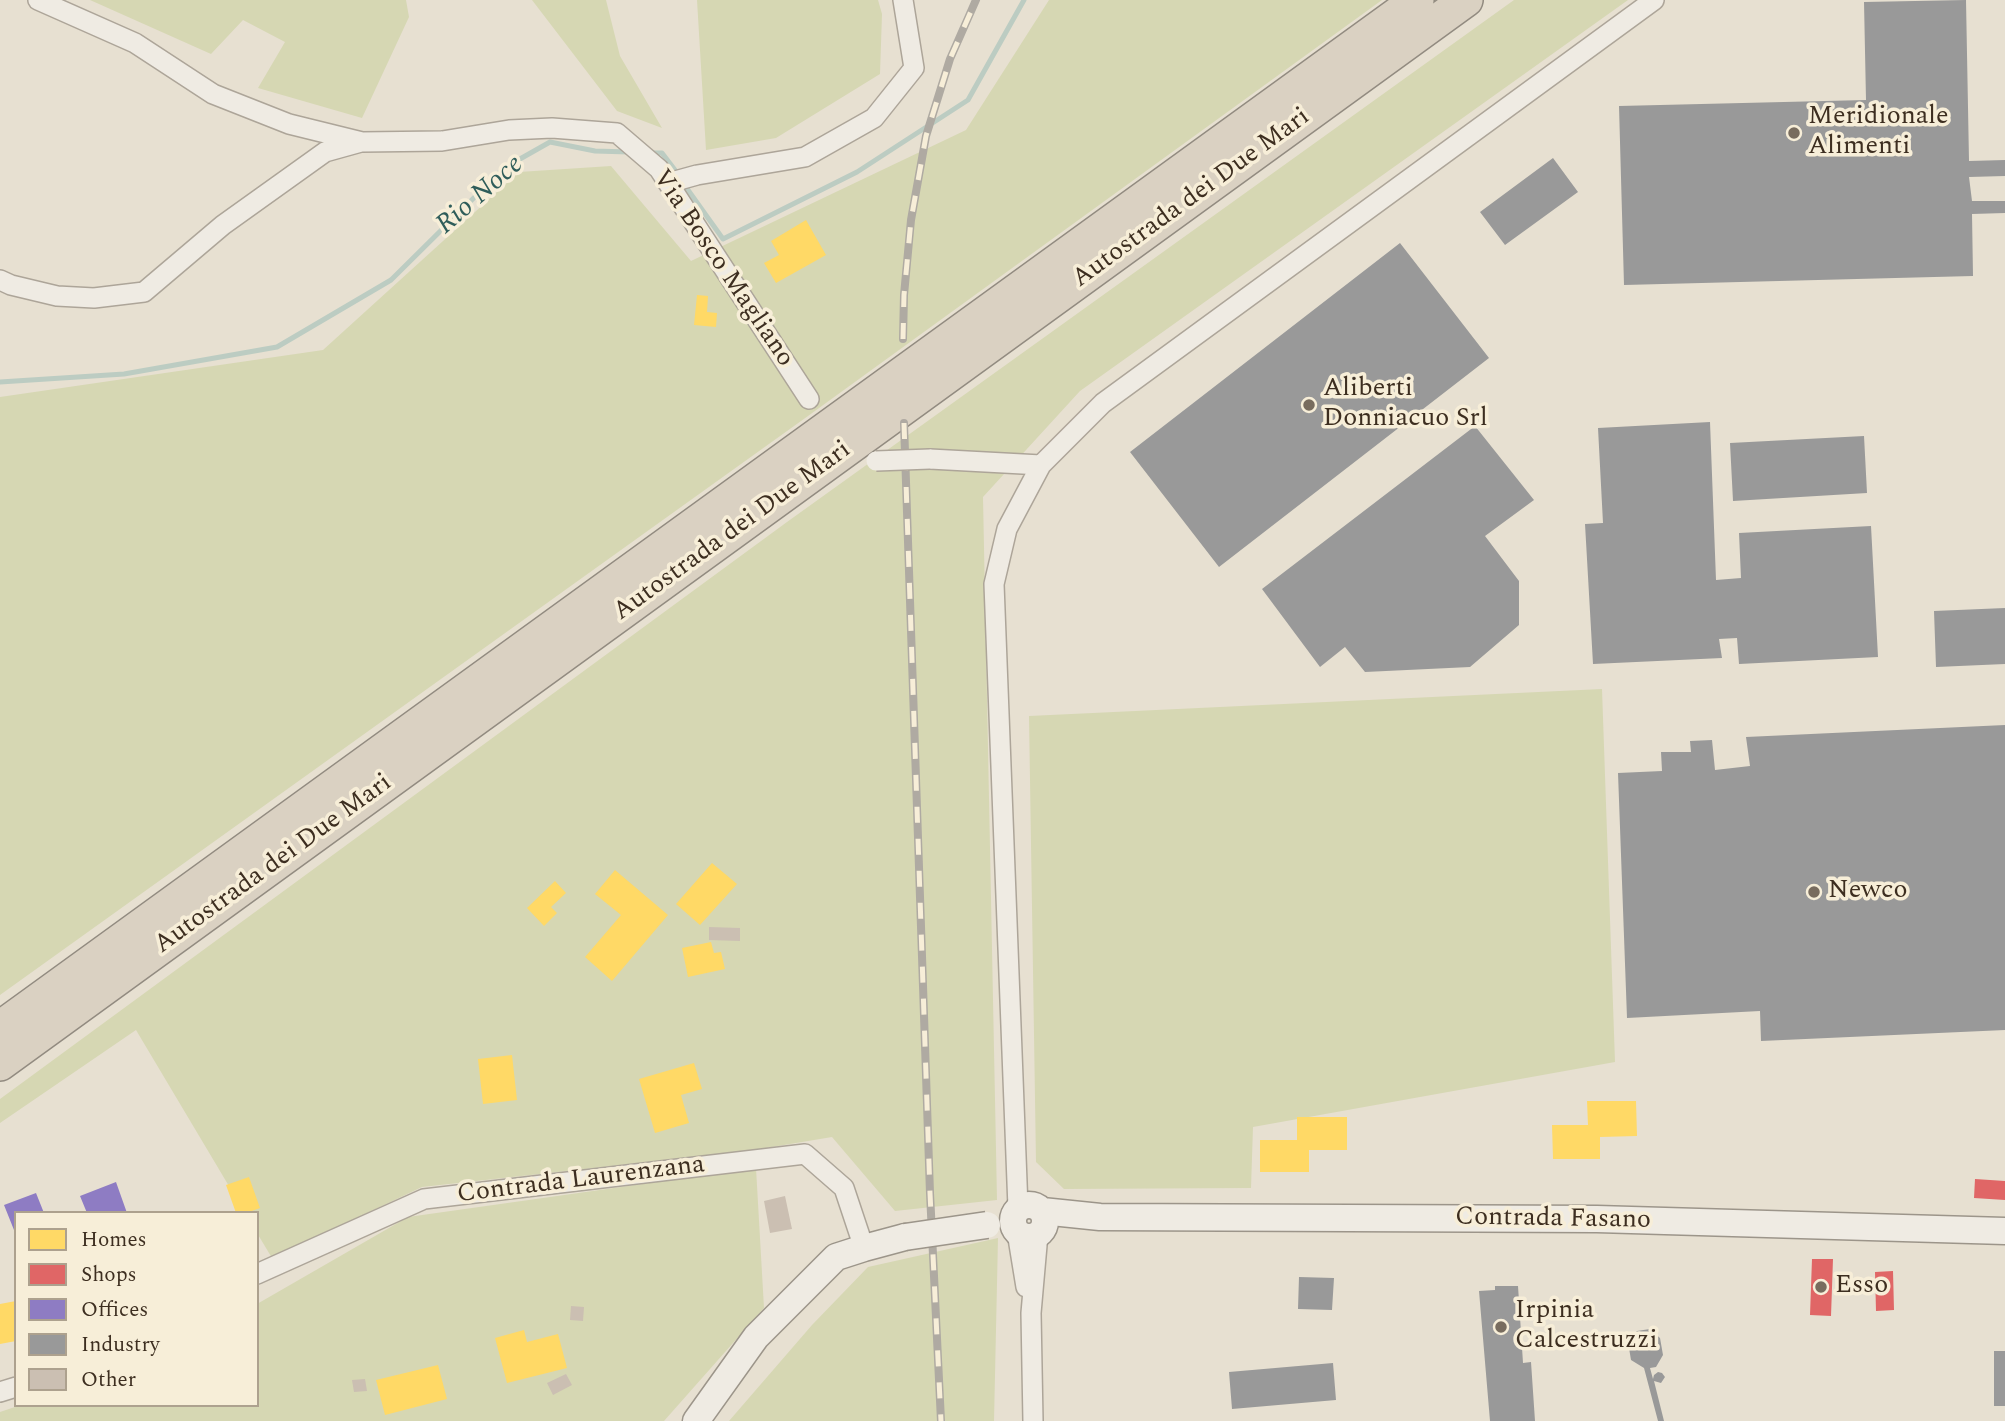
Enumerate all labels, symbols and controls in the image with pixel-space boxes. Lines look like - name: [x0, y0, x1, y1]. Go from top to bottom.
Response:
- street label: Autostrada dei Due Mari: [1067, 102, 1317, 296]
- place label: Meridionale Alimenti: [1808, 102, 1949, 164]
- marker: Meridionale Alimenti: [1786, 125, 1802, 141]
- water label: Rio Noce: [430, 149, 532, 243]
- street label: Via Bosco Magliano: [644, 164, 800, 374]
- place label: Aliberti Donniacuo Srl: [1323, 374, 1488, 436]
- marker: Aliberti Donniacuo Srl: [1301, 397, 1317, 413]
- street label: Autostrada dei Due Mari: [608, 435, 858, 629]
- street label: Autostrada dei Due Mari: [149, 768, 399, 962]
- place label: Newco: [1828, 876, 1907, 908]
- marker: Newco: [1806, 884, 1822, 900]
- street label: Contrada Laurenzana: [455, 1150, 707, 1212]
- street label: Contrada Fasano: [1455, 1203, 1651, 1237]
- legend: [14, 1211, 259, 1407]
- text: Homes: [81, 1224, 147, 1256]
- text: Shops: [81, 1259, 137, 1291]
- place label: Esso: [1835, 1271, 1888, 1303]
- marker: Esso: [1813, 1279, 1829, 1295]
- text: Offices: [81, 1294, 148, 1326]
- place label: Irpinia Calcestruzzi: [1515, 1296, 1658, 1358]
- marker: Irpinia Calcestruzzi: [1493, 1319, 1509, 1335]
- text: Industry: [81, 1329, 160, 1361]
- text: Other: [81, 1364, 136, 1396]

